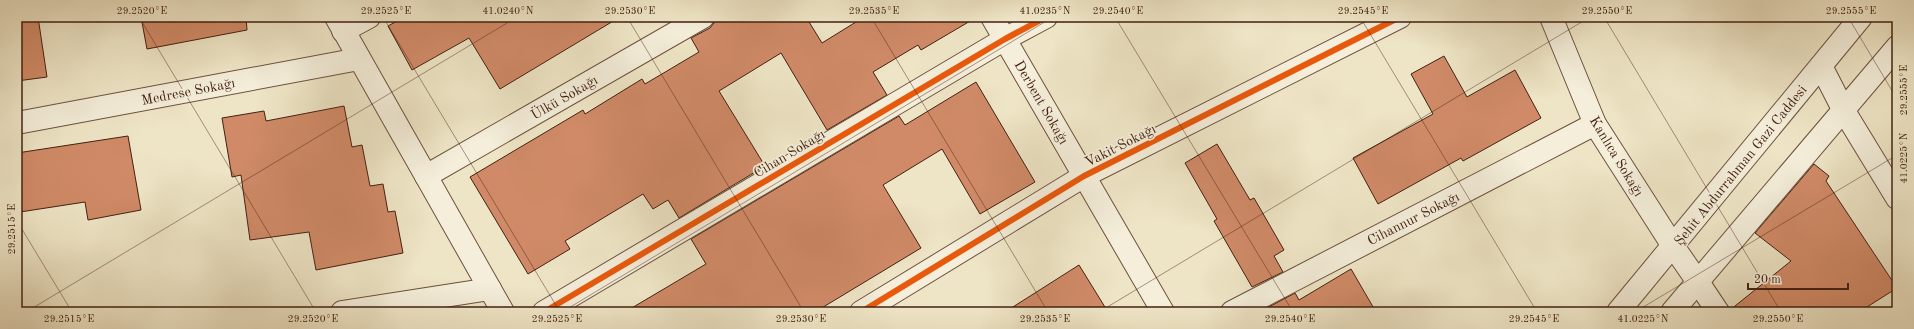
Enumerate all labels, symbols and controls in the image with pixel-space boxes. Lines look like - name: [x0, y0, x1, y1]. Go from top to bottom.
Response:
- text: 29.2520°E: [117, 6, 167, 16]
- text: 29.2525°E: [361, 6, 411, 16]
- text: 41.0240°N: [482, 6, 534, 16]
- text: 29.2530°E: [605, 6, 655, 16]
- text: 29.2535°E: [849, 6, 899, 16]
- text: 41.0235°N: [1019, 6, 1071, 16]
- text: 29.2540°E: [1093, 6, 1143, 16]
- text: 29.2545°E: [1338, 6, 1388, 16]
- text: 29.2550°E: [1582, 6, 1632, 16]
- text: 29.2555°E: [1826, 6, 1876, 16]
- street label: Derbent Sokağı: [1012, 58, 1071, 147]
- text: 29.2555°E: [1899, 65, 1909, 115]
- street label: Ülkü Sokağı: [527, 70, 600, 123]
- street label: Medrese Sokağı: [140, 76, 236, 108]
- street label: Şehit Abdurrahman Gazi Caddesi: [1672, 83, 1810, 248]
- street label: Kanlıca Sokağı: [1587, 114, 1646, 199]
- street label: Vakit Sokağı: [1083, 122, 1158, 170]
- street label: Cihan Sokağı: [751, 127, 828, 181]
- text: 41.0225°N: [1899, 132, 1909, 184]
- street label: Cihannur Sokağı: [1365, 190, 1462, 248]
- text: 29.2515°E: [7, 204, 17, 254]
- scale bar: [1748, 265, 1848, 291]
- text: 20 m: [1754, 274, 1781, 286]
- text: 29.2515°E: [44, 314, 94, 324]
- text: 29.2520°E: [288, 314, 338, 324]
- text: 29.2525°E: [532, 314, 582, 324]
- text: 29.2530°E: [776, 314, 826, 324]
- text: 29.2535°E: [1020, 314, 1070, 324]
- text: 29.2540°E: [1265, 314, 1315, 324]
- text: 29.2545°E: [1509, 314, 1559, 324]
- text: 41.0225°N: [1617, 314, 1669, 324]
- text: 29.2550°E: [1753, 314, 1803, 324]

